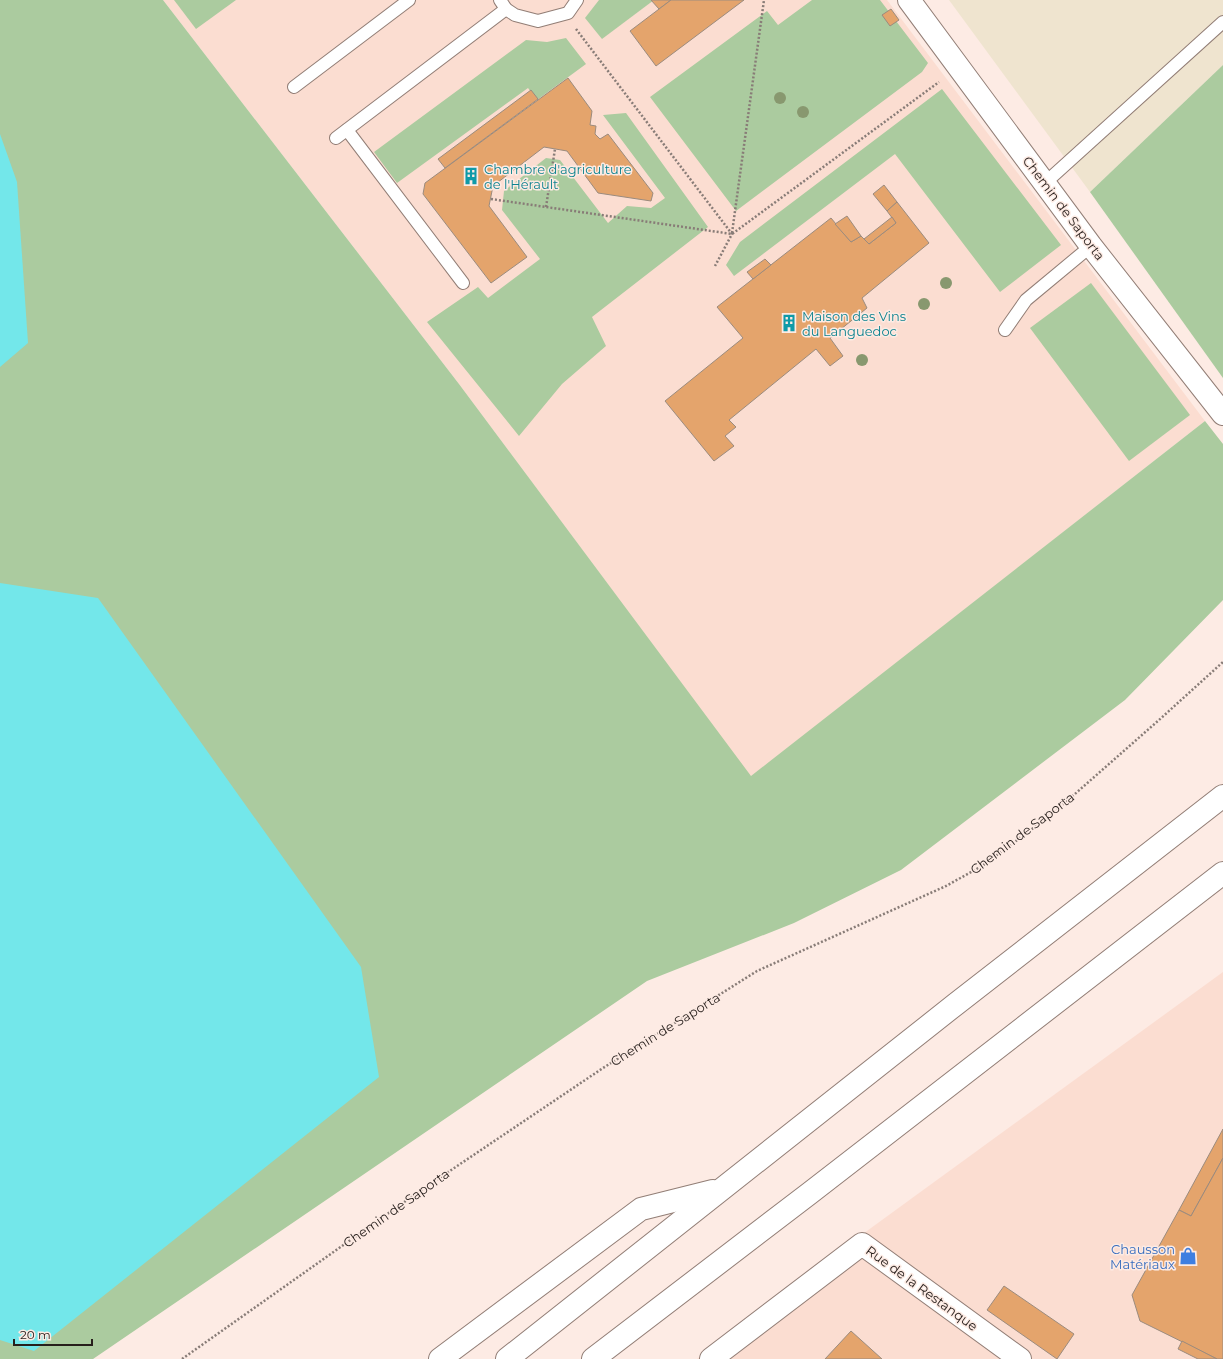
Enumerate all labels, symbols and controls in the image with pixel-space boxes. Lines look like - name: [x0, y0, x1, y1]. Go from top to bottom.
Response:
- street label: Chemin de Saporta: [1020, 153, 1108, 263]
- place label: Chambre d'agriculture de l'Hérault: [484, 161, 632, 192]
- building icon: Chambre d'agriculture de l'Hérault: [461, 166, 481, 186]
- place label: Maison des Vins du Languedoc: [802, 308, 906, 339]
- building icon: Maison des Vins du Languedoc: [779, 313, 799, 333]
- street label: Chemin de Saporta: [967, 789, 1077, 877]
- street label: Chemin de Saporta: [607, 989, 723, 1069]
- street label: Chemin de Saporta: [340, 1165, 452, 1251]
- place label: Chausson Matériaux: [1110, 1241, 1175, 1272]
- street label: Rue de la Restanque: [863, 1242, 981, 1334]
- shop icon: Chausson Matériaux: [1178, 1246, 1198, 1266]
- scale bar: [14, 1321, 92, 1347]
- text: 20 m: [20, 1327, 51, 1342]

